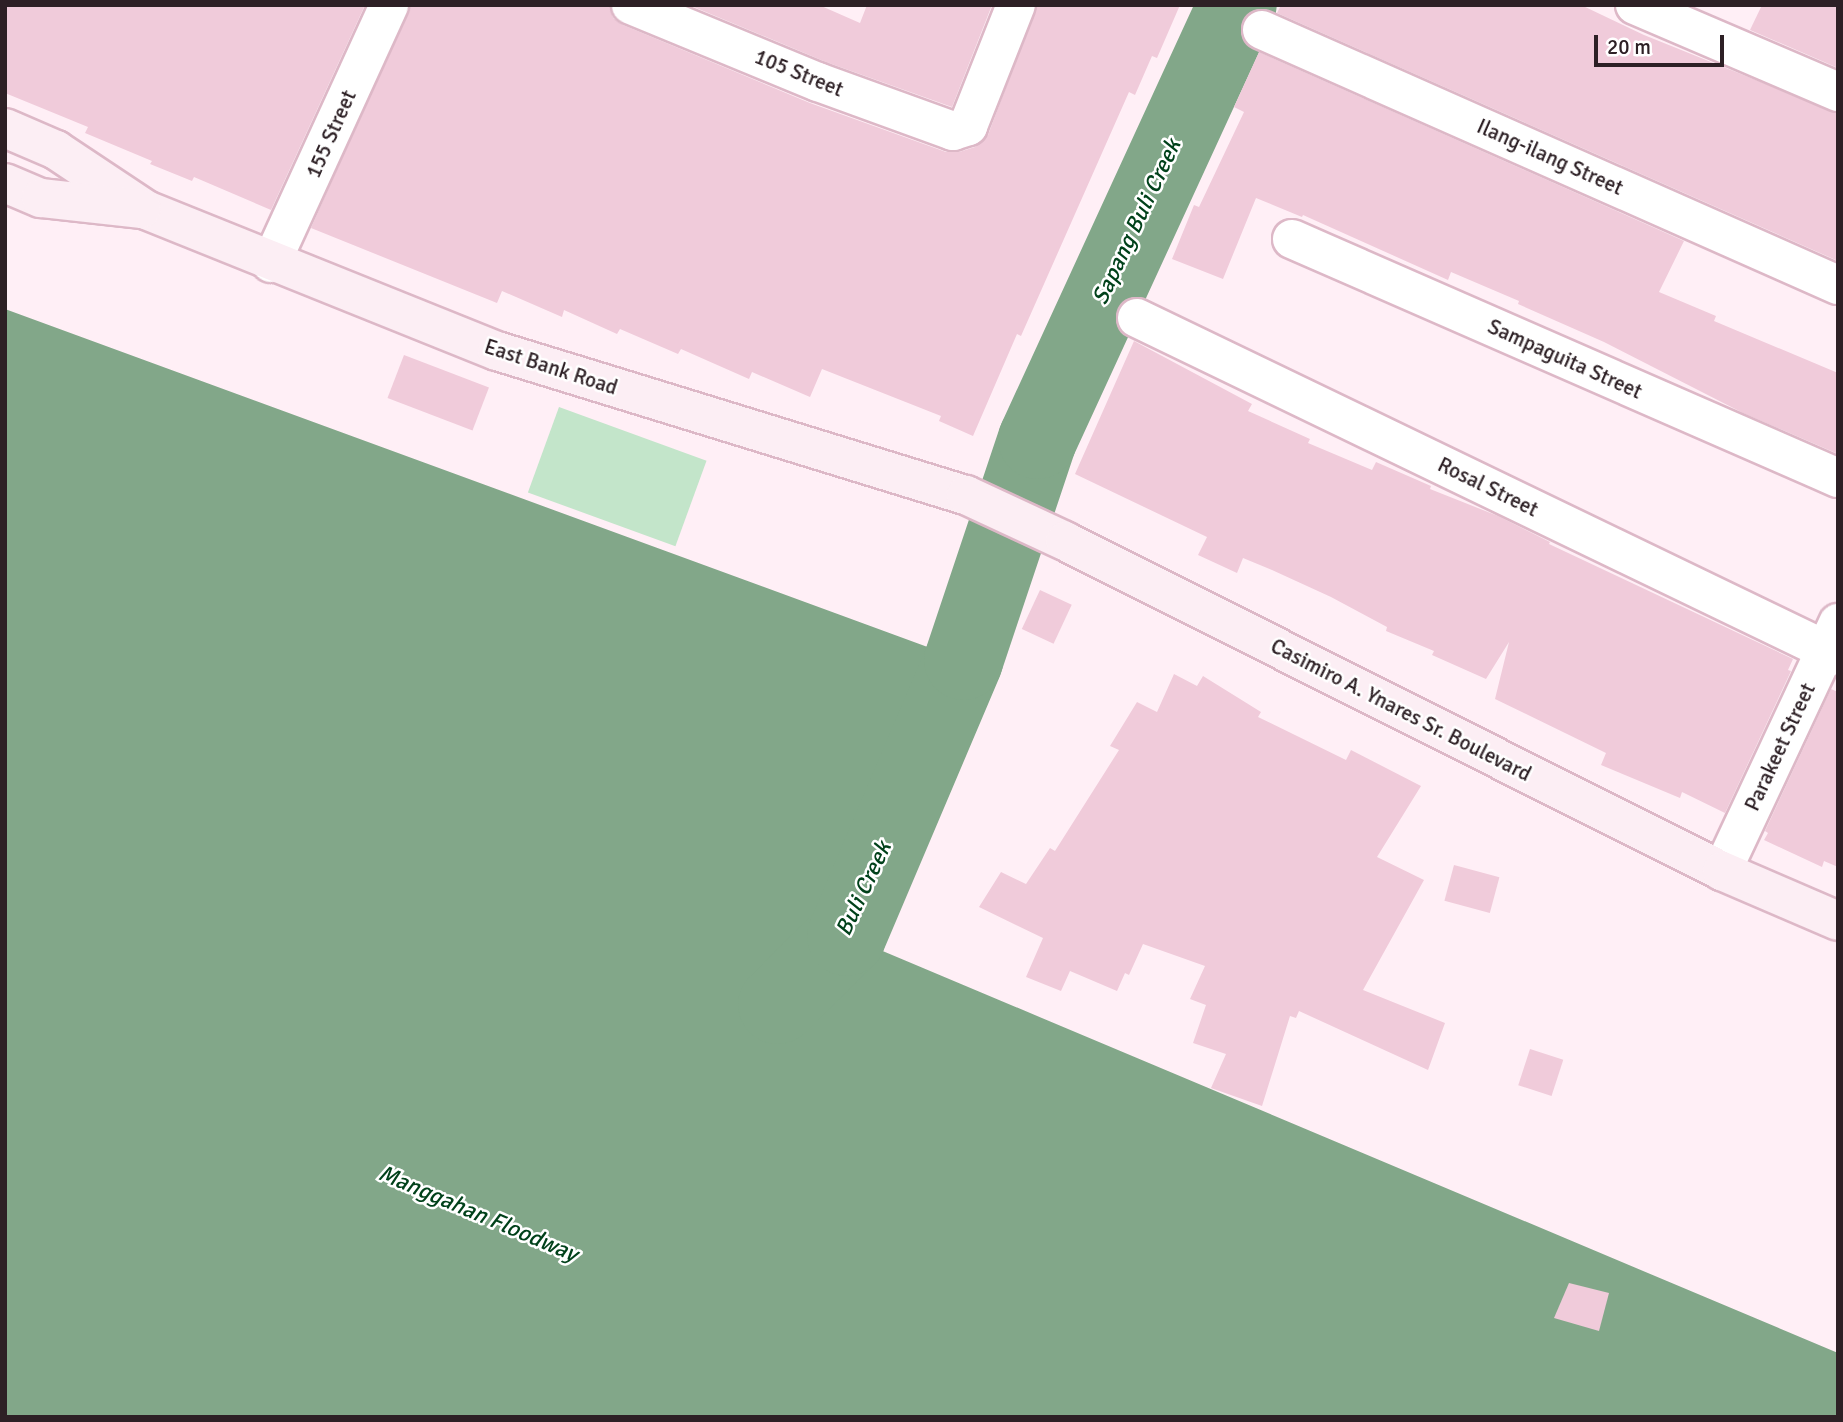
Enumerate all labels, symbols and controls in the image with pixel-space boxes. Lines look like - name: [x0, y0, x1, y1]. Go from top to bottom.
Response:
- scale bar: [1598, 21, 1728, 65]
- text: 20 m: [1607, 34, 1651, 60]
- street label: 105 Street: [751, 44, 847, 102]
- street label: 155 Street: [301, 86, 361, 182]
- street label: Ilang-ilang Street: [1473, 113, 1627, 201]
- water label: Sapang Buli Creek: [1087, 135, 1187, 309]
- street label: Sampaguita Street: [1484, 314, 1646, 404]
- street label: East Bank Road: [481, 334, 621, 400]
- street label: Rosal Street: [1434, 452, 1542, 522]
- street label: Casimiro A. Ynares Sr. Boulevard: [1267, 633, 1535, 787]
- street label: Parakeet Street: [1739, 679, 1821, 815]
- water label: Buli Creek: [830, 837, 898, 941]
- water label: Manggahan Floodway: [374, 1160, 582, 1268]

